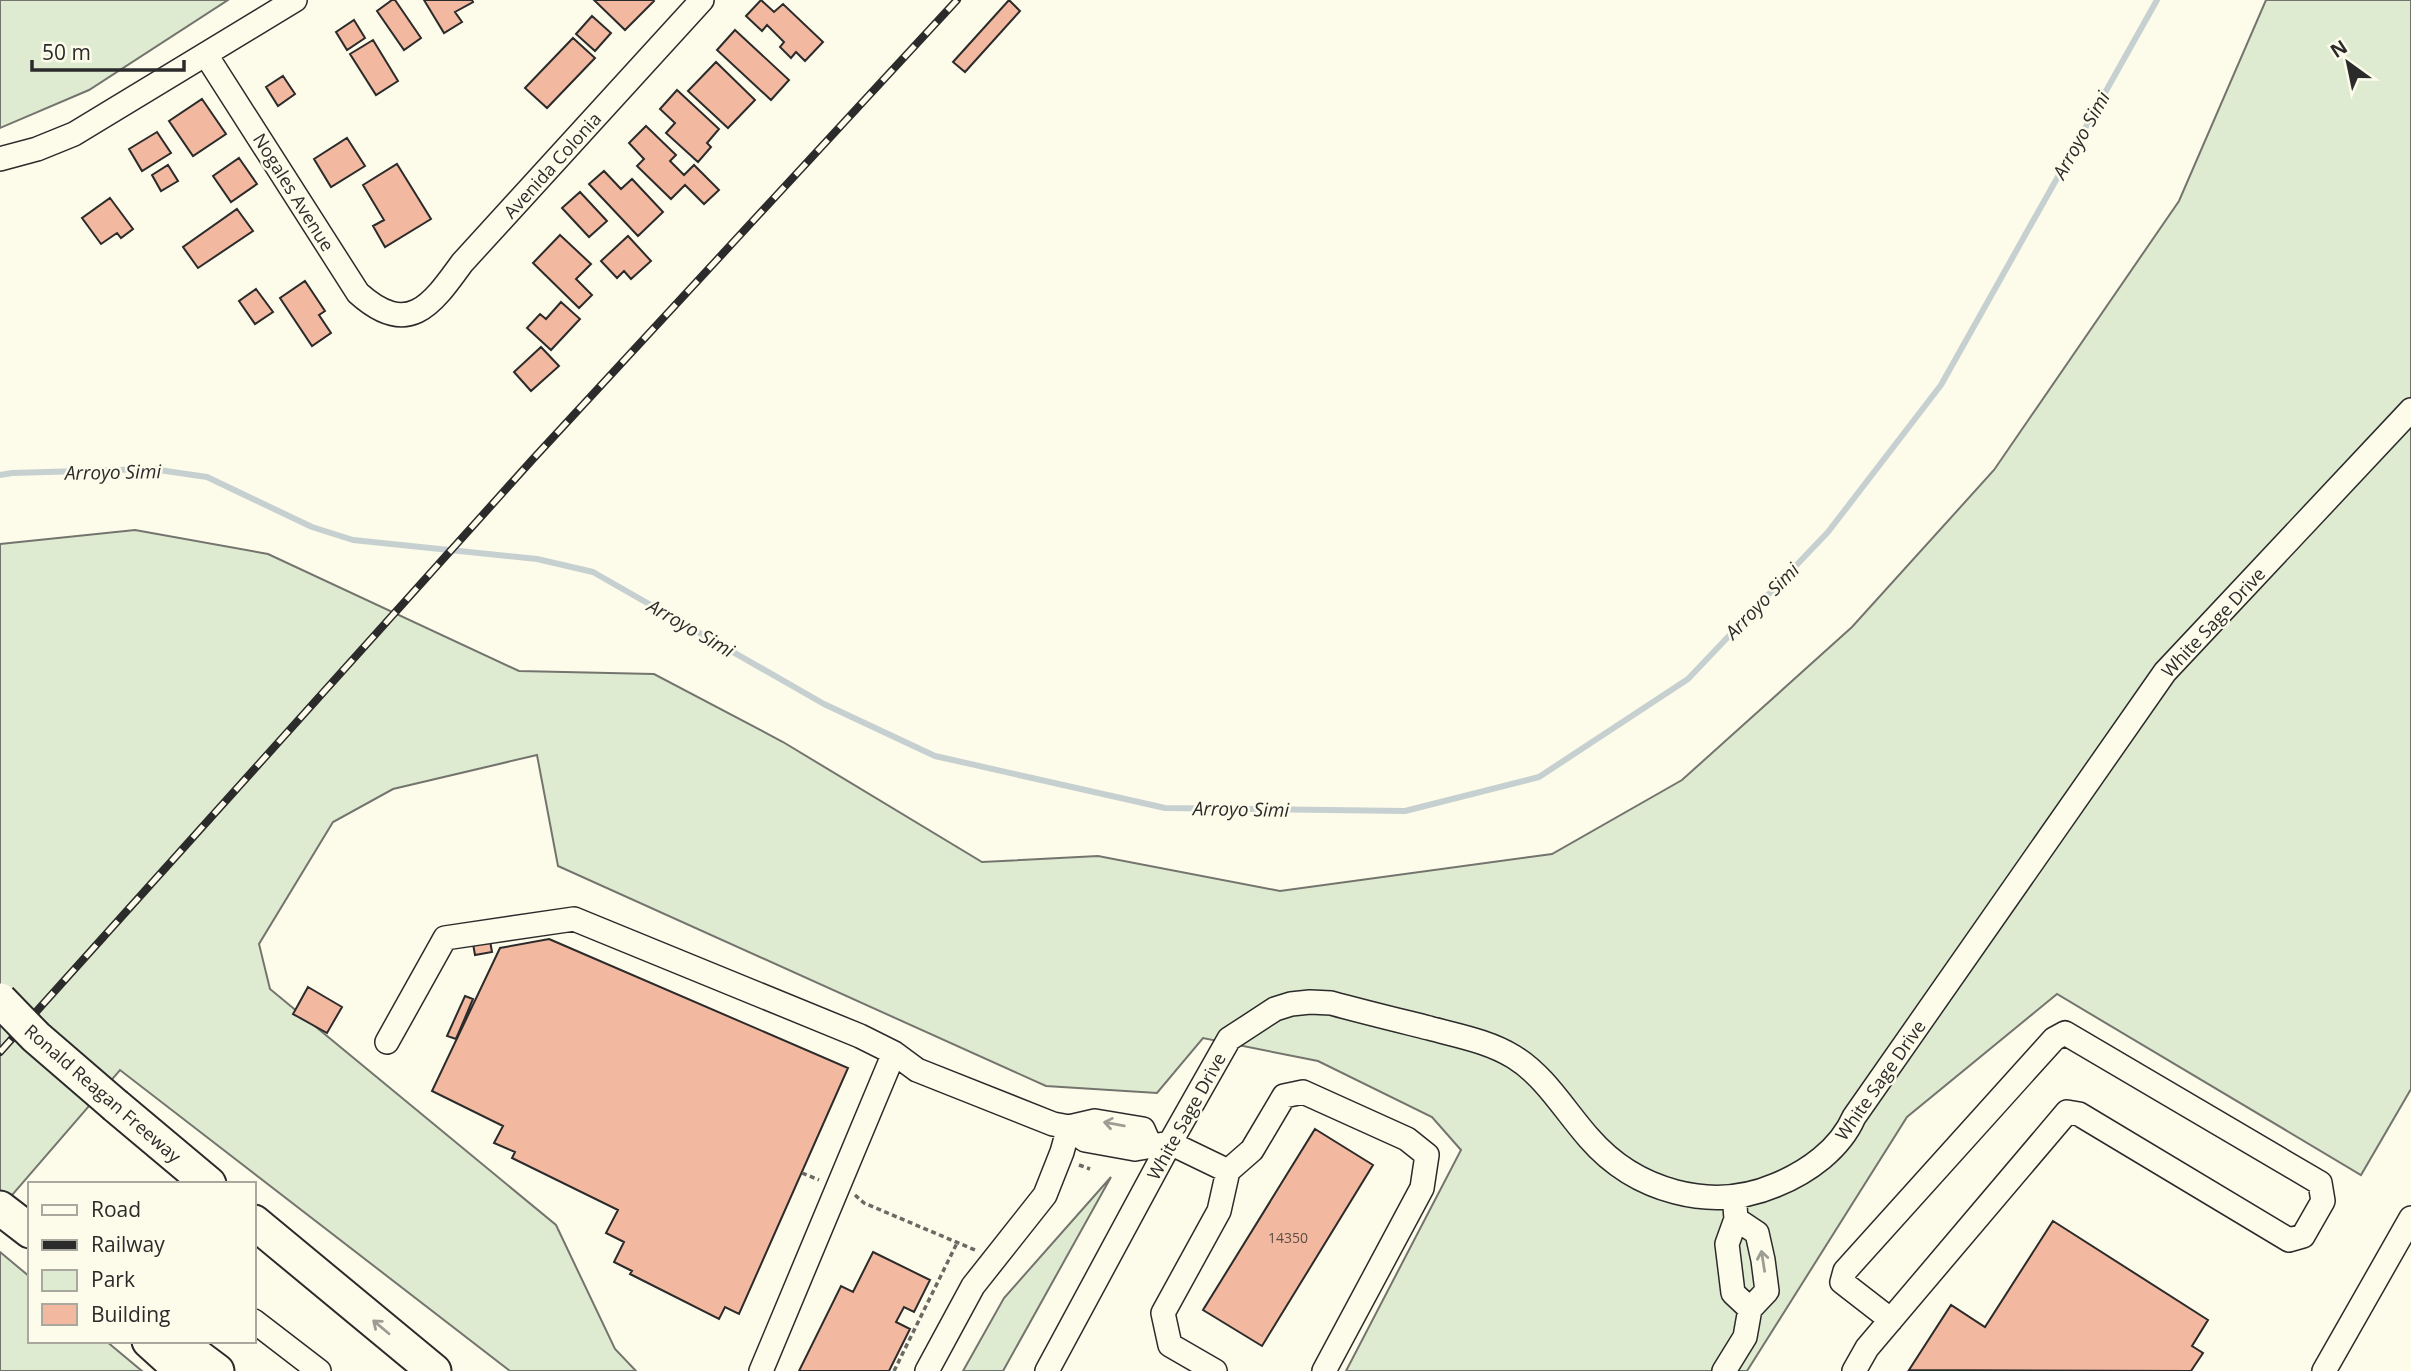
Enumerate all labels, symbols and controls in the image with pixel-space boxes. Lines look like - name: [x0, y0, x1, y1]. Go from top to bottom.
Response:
- scale bar: [32, 28, 184, 72]
- north arrow: [2313, 28, 2383, 98]
- text: N: [2325, 34, 2352, 64]
- text: 50 m: [42, 38, 91, 66]
- water label: Arroyo Simi: [2045, 85, 2116, 185]
- street label: Avenida Colonia: [498, 107, 606, 223]
- street label: Nogales Avenue: [248, 129, 340, 255]
- water label: Arroyo Simi: [63, 458, 163, 486]
- water label: Arroyo Simi: [1718, 556, 1806, 646]
- street label: White Sage Drive: [2156, 562, 2270, 682]
- water label: Arroyo Simi: [641, 592, 740, 664]
- water label: Arroyo Simi: [1191, 795, 1291, 823]
- street label: White Sage Drive: [1829, 1015, 1931, 1145]
- street label: Ronald Reagan Freeway: [20, 1018, 187, 1168]
- street label: White Sage Drive: [1141, 1048, 1231, 1184]
- one-way arrow: [1103, 1117, 1126, 1130]
- legend: [28, 1182, 256, 1343]
- text: Road: [91, 1195, 141, 1223]
- house number: 14350: [1268, 1228, 1308, 1247]
- text: Railway: [91, 1230, 165, 1258]
- one-way arrow: [1756, 1250, 1769, 1273]
- text: Park: [91, 1265, 135, 1293]
- text: Building: [91, 1300, 170, 1328]
- one-way arrow: [373, 1320, 391, 1335]

